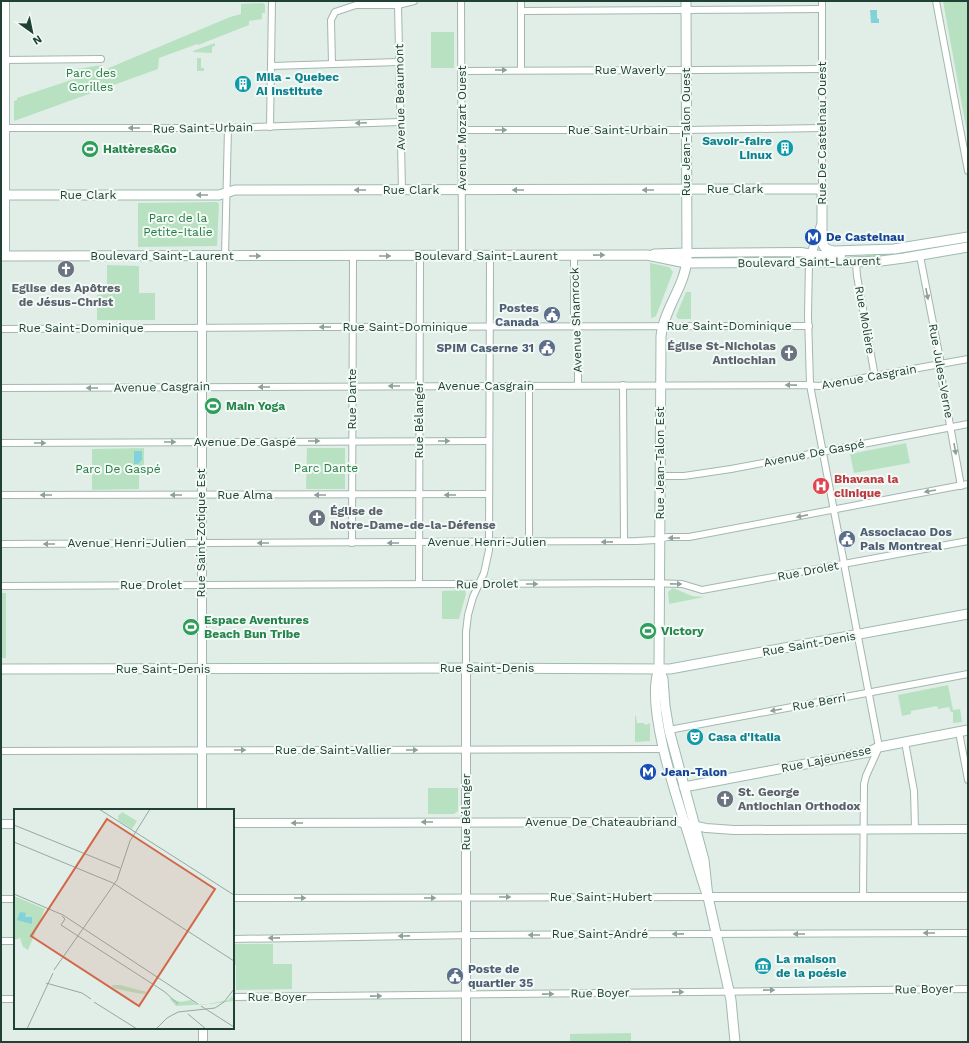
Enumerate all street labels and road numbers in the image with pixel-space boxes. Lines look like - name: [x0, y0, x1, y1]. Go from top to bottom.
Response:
- street label: Avenue Beaumont: [392, 44, 408, 150]
- street label: Rue De Castelnau Ouest: [815, 61, 829, 205]
- street label: Rue Waverly: [594, 63, 666, 77]
- street label: Avenue Mozart Ouest: [455, 65, 469, 191]
- street label: Rue Jean-Talon Ouest: [679, 68, 693, 196]
- street label: Rue Saint-Urbain: [153, 120, 253, 136]
- street label: Rue Saint-Urbain: [568, 123, 668, 137]
- street label: Rue Clark: [707, 182, 764, 196]
- street label: Rue Clark: [383, 183, 440, 197]
- street label: Rue Clark: [60, 188, 117, 202]
- street label: Boulevard Saint-Laurent: [90, 249, 234, 263]
- street label: Boulevard Saint-Laurent: [414, 249, 558, 263]
- street label: Boulevard Saint-Laurent: [737, 254, 881, 270]
- street label: Avenue Shamrock: [567, 267, 585, 373]
- street label: Rue Molière: [852, 285, 878, 355]
- street label: Rue Saint-Dominique: [666, 319, 792, 333]
- street label: Rue Saint-Dominique: [342, 320, 468, 334]
- street label: Rue Saint-Dominique: [18, 321, 144, 335]
- street label: Rue Jules-Verne: [926, 323, 956, 419]
- street label: Avenue Casgrain: [820, 362, 918, 392]
- street label: Rue Dante: [345, 368, 359, 430]
- street label: Avenue Casgrain: [114, 379, 210, 395]
- street label: Avenue Casgrain: [438, 379, 534, 393]
- street label: Rue Bélanger: [412, 381, 426, 459]
- street label: Rue Jean-Talon Est: [653, 406, 667, 520]
- street label: Avenue De Gaspé: [194, 435, 296, 449]
- street label: Avenue De Gaspé: [762, 436, 866, 470]
- street label: Rue Saint-Zotique Est: [194, 468, 208, 598]
- street label: Rue Alma: [217, 488, 273, 502]
- street label: Avenue Henri-Julien: [427, 535, 547, 549]
- street label: Avenue Henri-Julien: [67, 536, 187, 550]
- street label: Rue Drolet: [776, 558, 840, 584]
- street label: Rue Drolet: [456, 576, 518, 592]
- street label: Rue Drolet: [120, 578, 182, 592]
- street label: Rue Saint-Denis: [761, 629, 857, 659]
- street label: Rue Saint-Denis: [440, 661, 534, 675]
- street label: Rue Saint-Denis: [116, 662, 210, 676]
- street label: Rue Berri: [791, 690, 847, 714]
- street label: Rue de Saint-Vallier: [275, 743, 391, 757]
- street label: Rue Lajeunesse: [780, 743, 872, 775]
- street label: Rue Bélanger: [459, 773, 473, 851]
- street label: Avenue De Chateaubriand: [525, 815, 677, 829]
- street label: Rue Saint-Hubert: [550, 890, 652, 904]
- street label: Rue Saint-André: [552, 927, 648, 941]
- street label: Rue Boyer: [894, 981, 954, 997]
- street label: Rue Boyer: [570, 985, 630, 1001]
- street label: Rue Boyer: [247, 990, 307, 1004]

